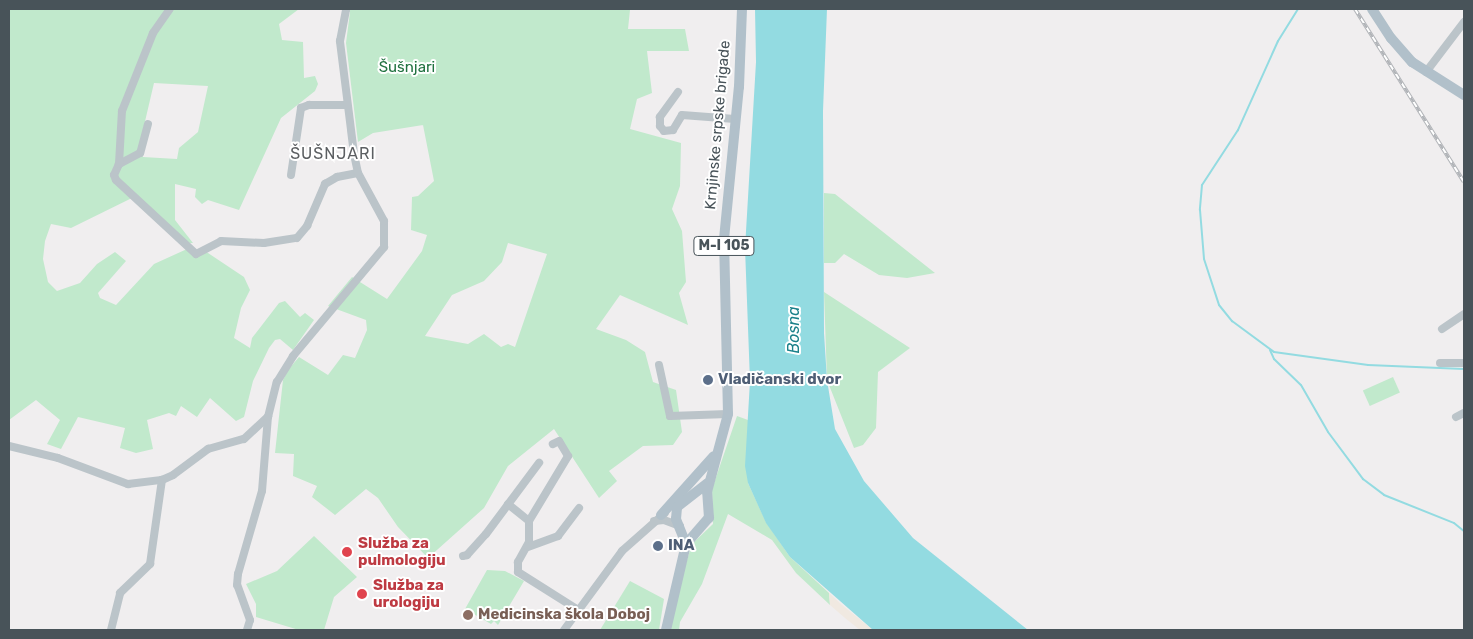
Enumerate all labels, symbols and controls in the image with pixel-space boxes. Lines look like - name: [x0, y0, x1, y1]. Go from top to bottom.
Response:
- street label: Krnjinske srpske brigade: [702, 40, 734, 210]
- park label: Šušnjari: [379, 59, 435, 77]
- district label: ŠUŠNJARI: [289, 144, 377, 164]
- road number: M-I 105: [693, 235, 755, 258]
- water label: Bosna: [784, 306, 804, 354]
- place label: Vladičanski dvor: [718, 371, 841, 389]
- marker: Vladičanski dvor: [702, 374, 714, 386]
- place label: Služba za pulmologiju: [358, 534, 446, 569]
- place label: INA: [668, 537, 694, 555]
- marker: INA: [652, 540, 664, 552]
- marker: Služba za pulmologiju: [340, 545, 354, 559]
- place label: Služba za urologiju: [373, 576, 444, 611]
- marker: Služba za urologiju: [355, 587, 369, 601]
- place label: Medicinska škola Doboj: [478, 606, 650, 624]
- marker: Medicinska škola Doboj: [462, 609, 474, 621]

